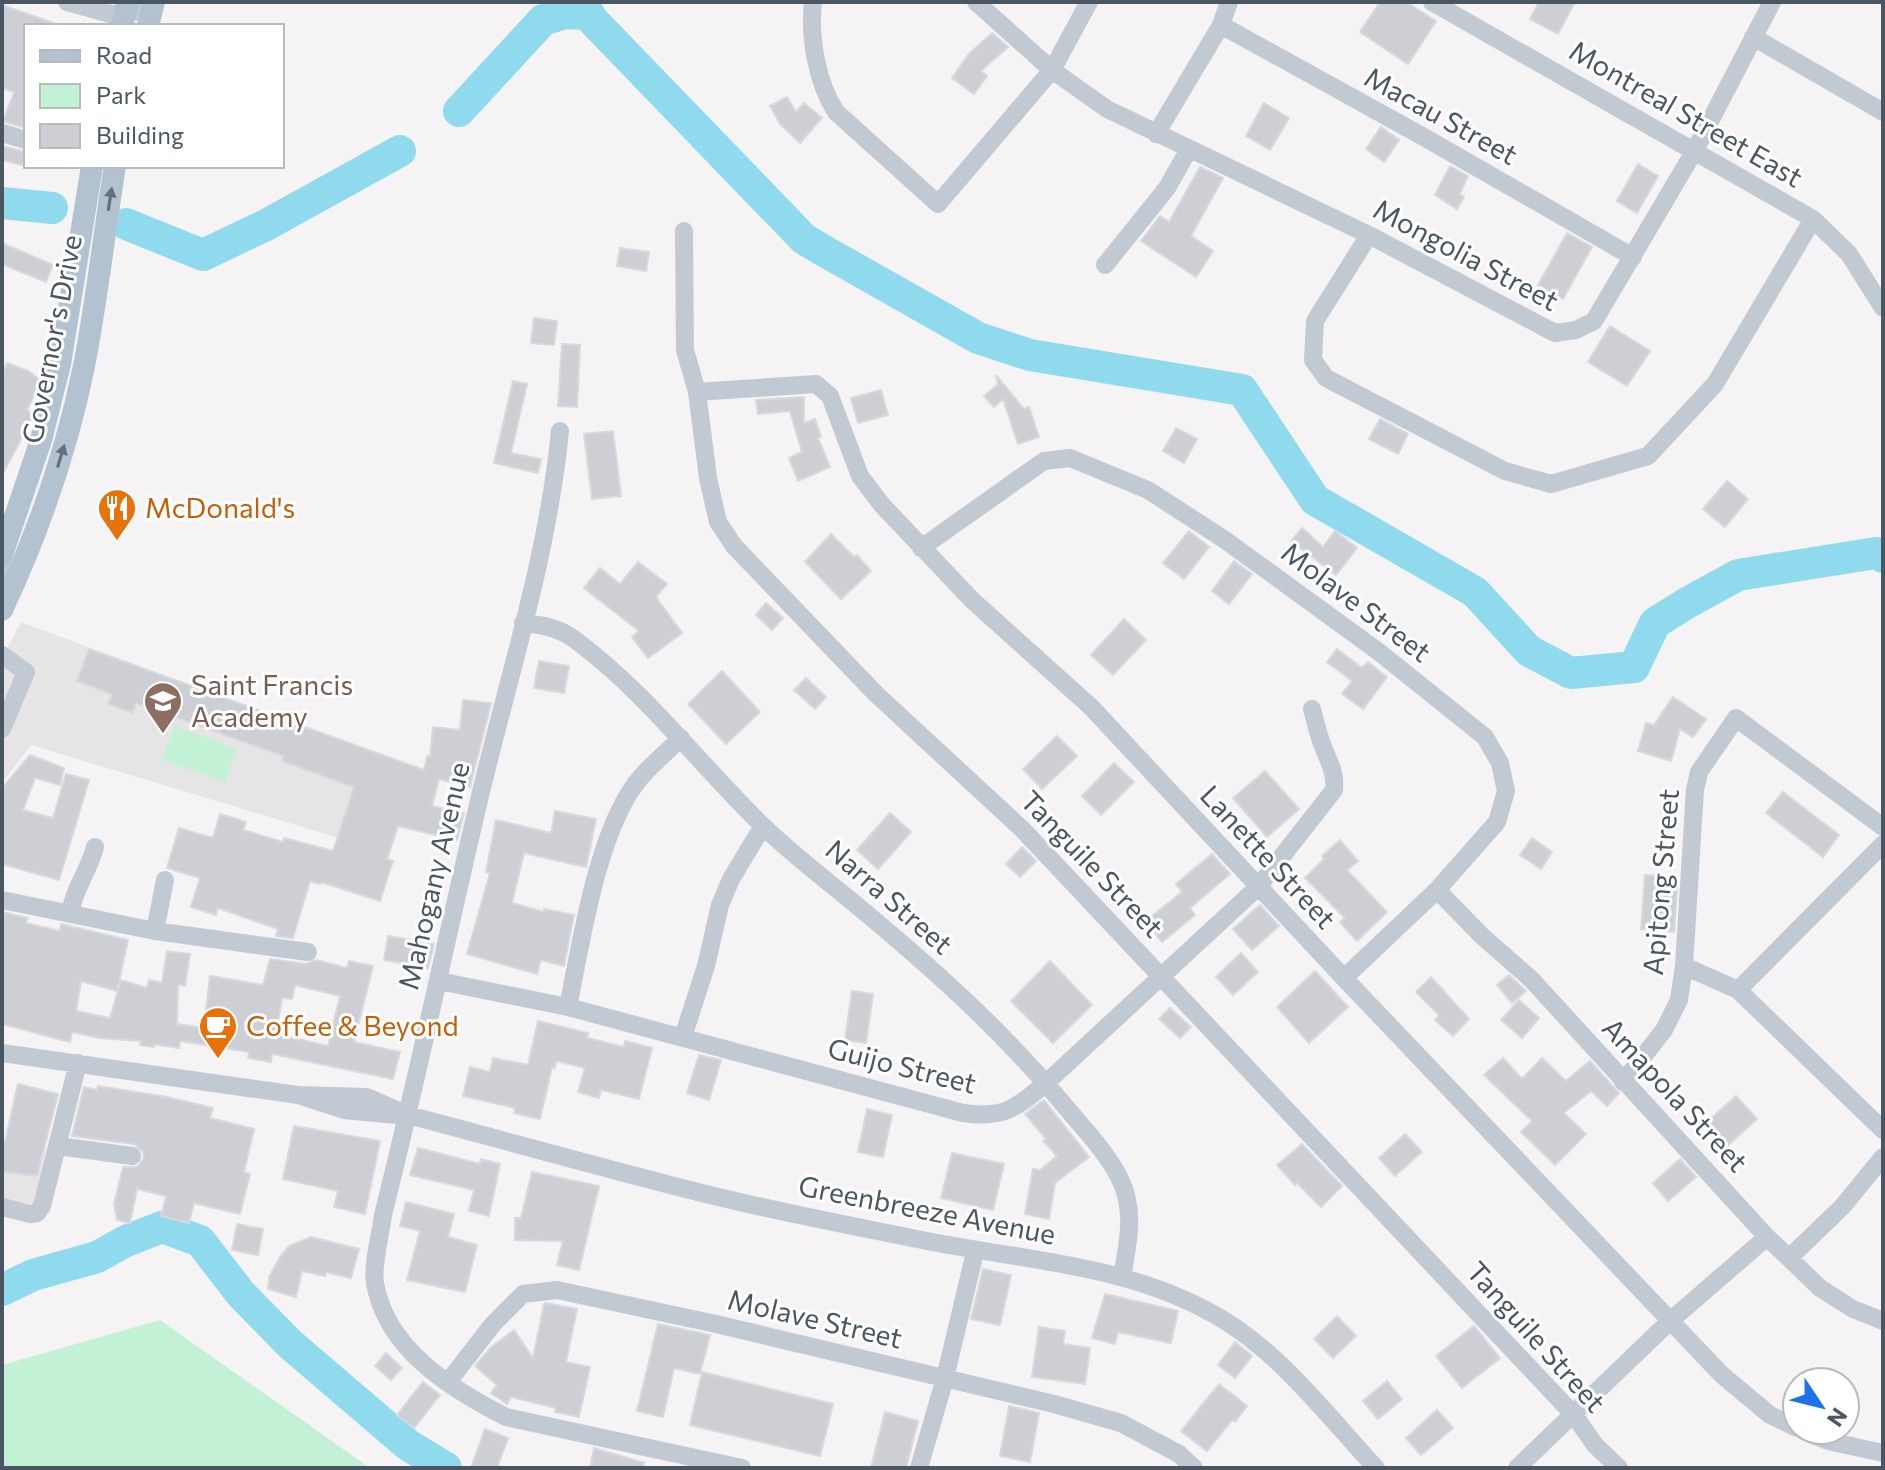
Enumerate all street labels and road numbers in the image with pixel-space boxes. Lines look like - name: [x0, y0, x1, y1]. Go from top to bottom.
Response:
- street label: Montreal Street East: [1564, 33, 1809, 194]
- street label: Macau Street: [1359, 59, 1524, 171]
- street label: Mongolia Street: [1368, 191, 1565, 317]
- street label: Governor's Drive: [14, 232, 88, 446]
- street label: Molave Street: [1275, 534, 1438, 668]
- street label: Mahogany Avenue: [390, 759, 476, 993]
- street label: Lanette Street: [1194, 778, 1344, 935]
- street label: Tanguile Street: [1014, 783, 1171, 944]
- street label: Apitong Street: [1635, 787, 1685, 976]
- street label: Narra Street: [819, 832, 960, 961]
- street label: Amapola Street: [1596, 1010, 1756, 1178]
- street label: Guijo Street: [825, 1030, 980, 1100]
- street label: Greenbreeze Avenue: [796, 1167, 1059, 1251]
- street label: Tanguile Street: [1460, 1254, 1613, 1419]
- street label: Molave Street: [725, 1281, 906, 1355]

